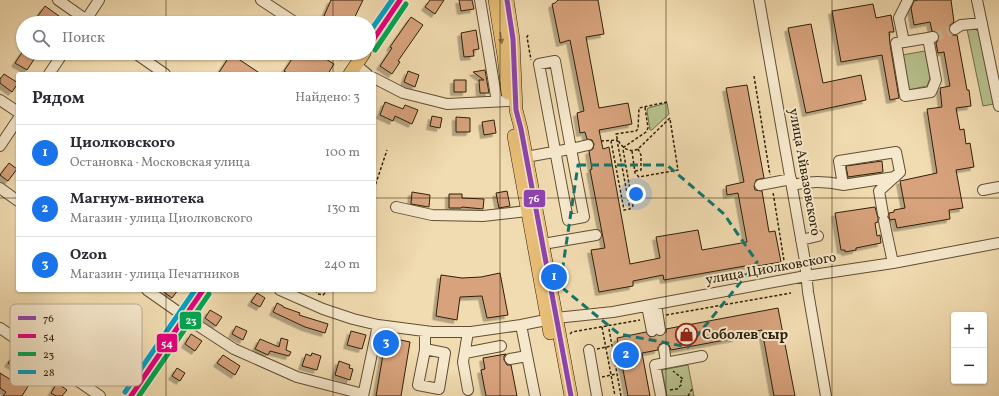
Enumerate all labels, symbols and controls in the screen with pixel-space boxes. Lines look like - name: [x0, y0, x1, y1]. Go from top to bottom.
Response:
- search box: [16, 16, 376, 60]
- icon: search: [30, 27, 52, 49]
- text: Поиск: [62, 28, 105, 49]
- one-way arrow: [498, 32, 504, 45]
- text: Рядом: [32, 87, 85, 110]
- text: Найдено: 3: [295, 89, 360, 107]
- street label: улица Айвазовского: [783, 107, 825, 237]
- text: Циолковского: [70, 133, 175, 154]
- text: 1: [42, 144, 48, 162]
- text: 100 m: [325, 144, 360, 162]
- text: Остановка · Московская улица: [70, 154, 250, 172]
- your location: [626, 184, 646, 204]
- text: Магнум-винотека: [70, 189, 205, 210]
- line badge: 76: [523, 189, 546, 208]
- text: 76: [528, 192, 540, 207]
- text: 2: [42, 200, 48, 218]
- text: 130 m: [327, 200, 360, 218]
- text: Магазин · улица Циолковского: [70, 210, 253, 228]
- text: Ozon: [70, 245, 107, 266]
- street label: улица Циолковского: [704, 248, 838, 290]
- text: 3: [42, 256, 48, 274]
- text: 240 m: [324, 256, 360, 274]
- pin: 1: [541, 262, 567, 292]
- text: Магазин · улица Печатников: [70, 266, 240, 284]
- legend: [10, 304, 142, 386]
- line badge: 23: [179, 311, 202, 330]
- text: 76: [43, 312, 54, 327]
- map controls: [951, 312, 987, 384]
- button: +: [951, 312, 987, 348]
- text: 23: [185, 314, 197, 329]
- shop icon: Соболев сыр: [674, 322, 700, 348]
- place label: Соболев сыр: [702, 326, 788, 345]
- pin: 3: [373, 328, 399, 358]
- text: 54: [43, 330, 55, 345]
- line badge: 54: [156, 333, 178, 353]
- text: 54: [161, 337, 173, 352]
- pin: 2: [613, 340, 639, 370]
- text: 23: [43, 348, 55, 363]
- button: −: [951, 348, 987, 384]
- text: 28: [43, 366, 55, 381]

